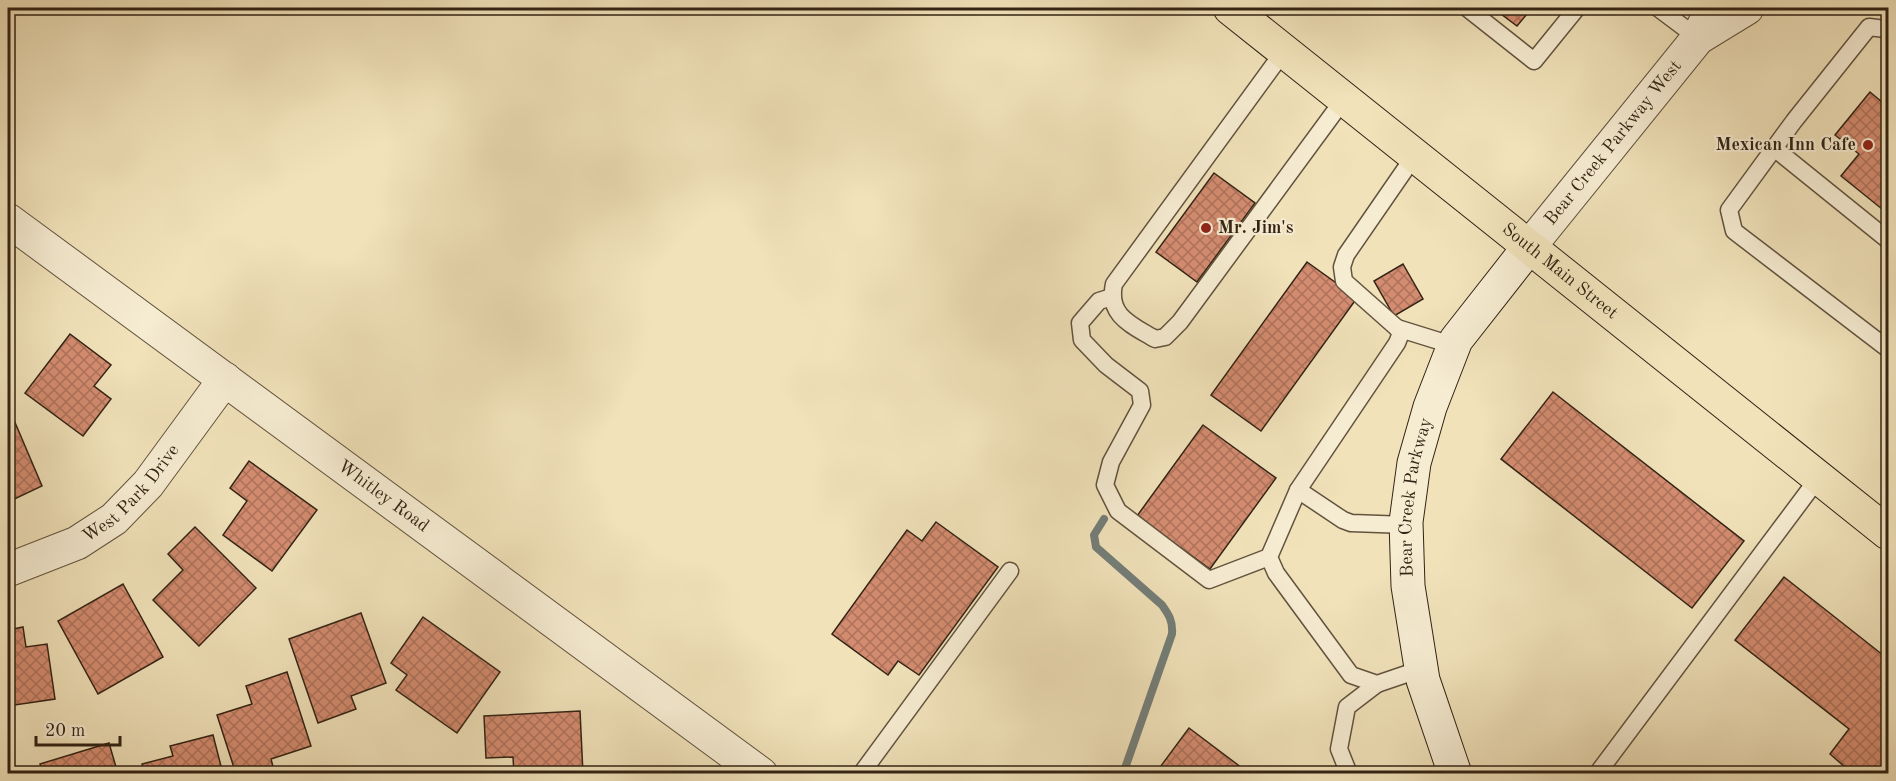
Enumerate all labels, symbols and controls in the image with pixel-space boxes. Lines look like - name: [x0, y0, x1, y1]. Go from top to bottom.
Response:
- street label: Bear Creek Parkway West: [1541, 57, 1685, 229]
- place label: Mexican Inn Cafe: [1715, 136, 1856, 154]
- marker: Mexican Inn Cafe: [1861, 138, 1875, 152]
- place label: Mr. Jim's: [1218, 219, 1294, 237]
- street label: South Main Street: [1499, 220, 1621, 323]
- marker: Mr. Jim's: [1199, 221, 1213, 235]
- street label: Bear Creek Parkway: [1397, 415, 1436, 577]
- street label: West Park Drive: [79, 441, 183, 546]
- street label: Whitley Road: [334, 457, 432, 535]
- scale bar: [36, 709, 120, 747]
- text: 20 m: [45, 722, 85, 740]

